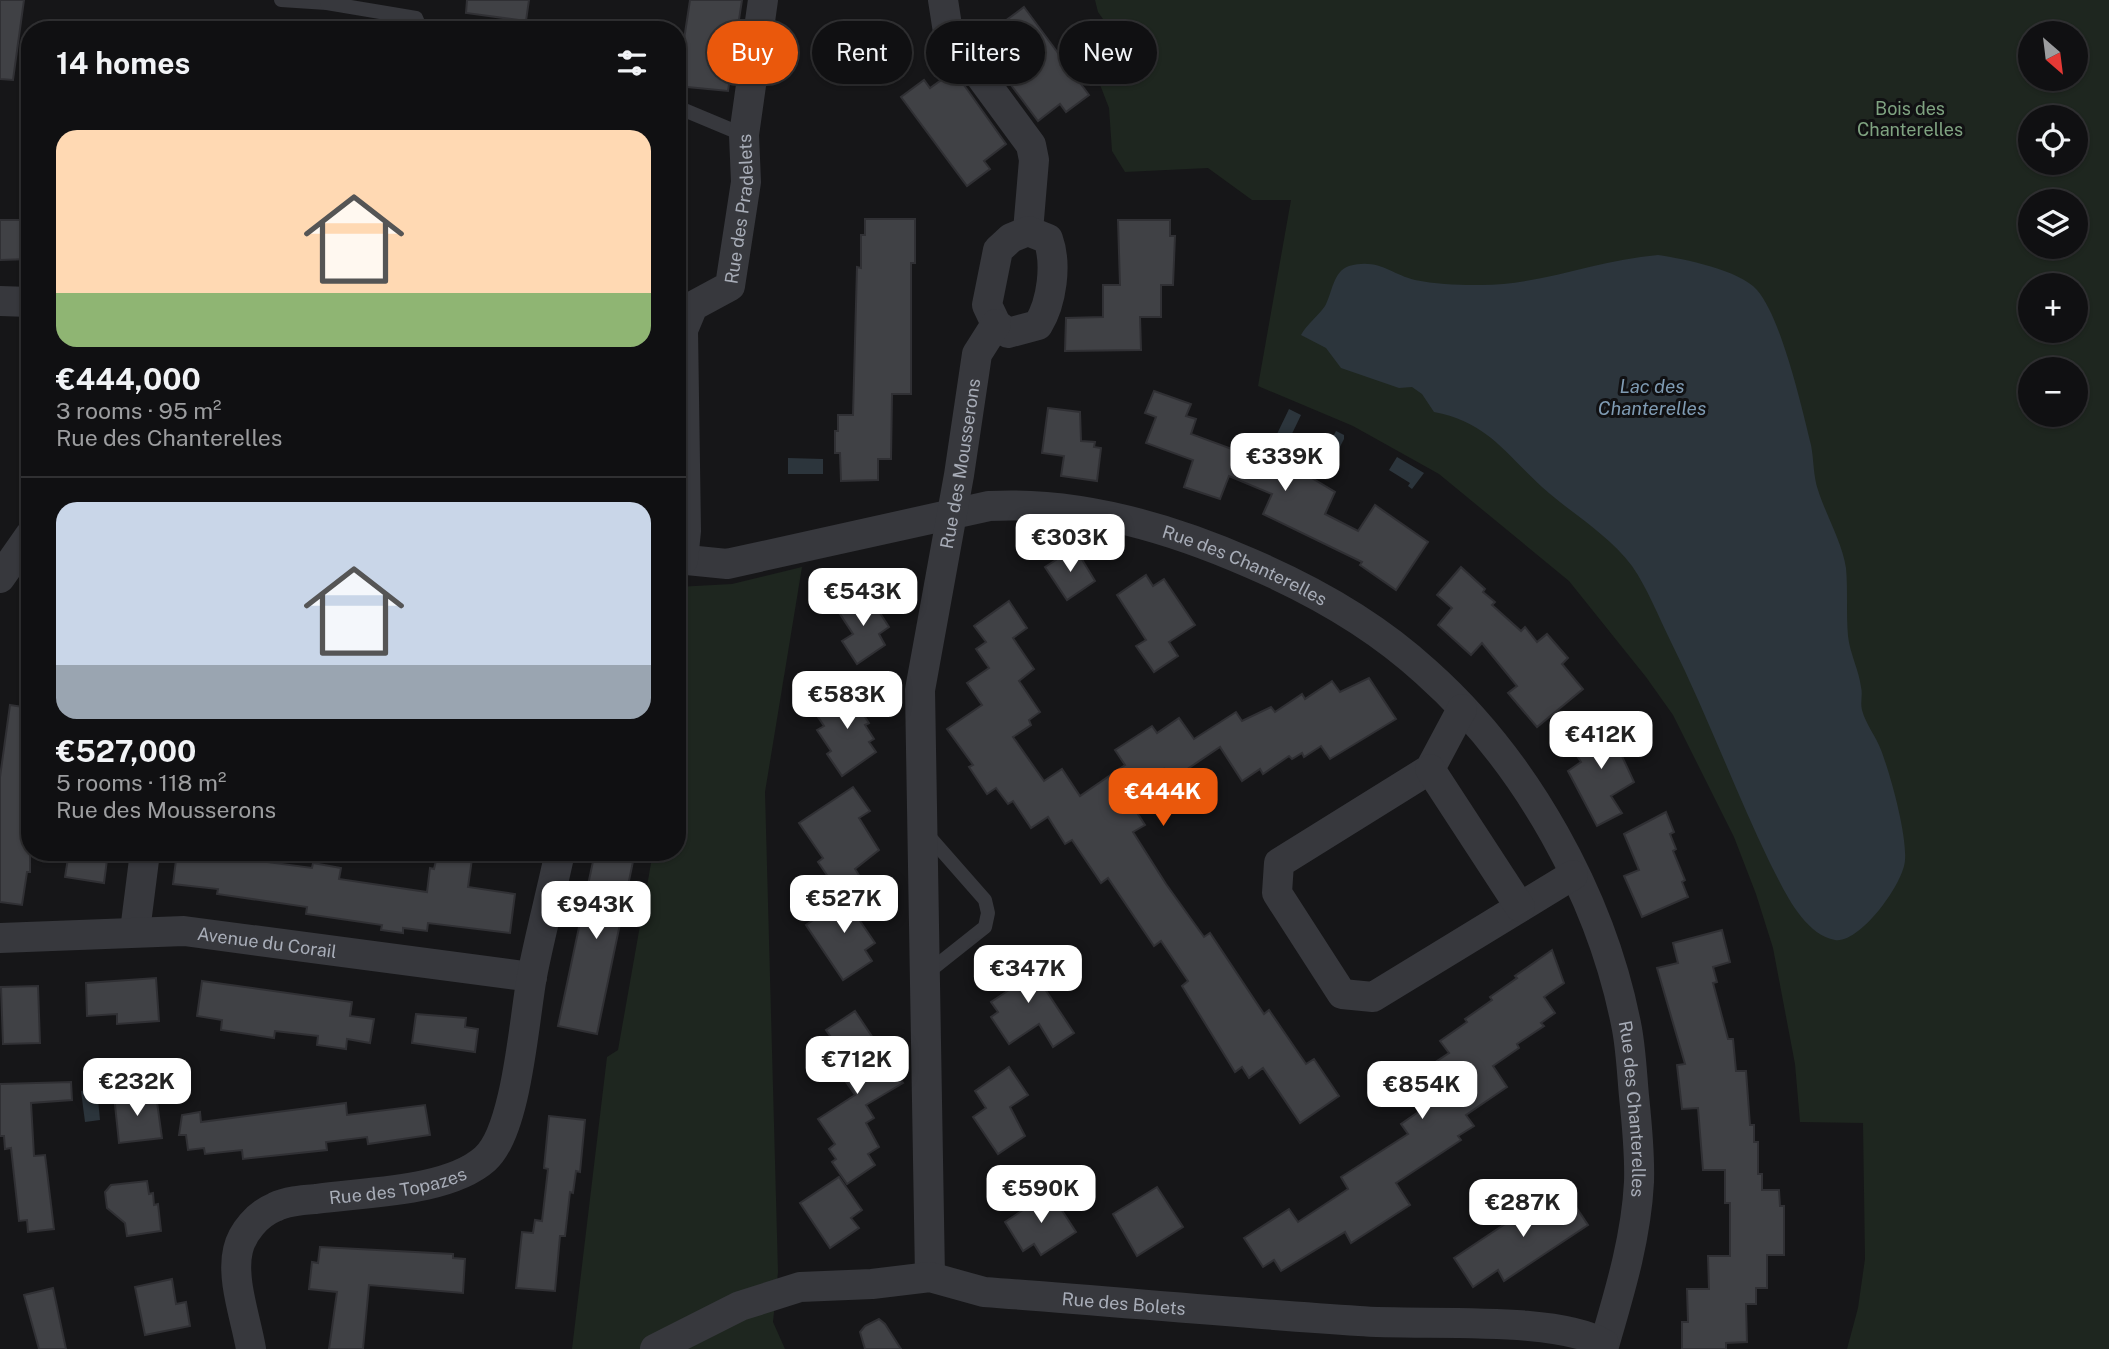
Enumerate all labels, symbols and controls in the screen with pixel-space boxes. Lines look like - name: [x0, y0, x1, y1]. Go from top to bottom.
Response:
- chip: Buy: [707, 21, 798, 84]
- chip: Rent: [812, 21, 912, 84]
- chip: Filters: [926, 21, 1045, 84]
- chip: New: [1059, 21, 1157, 84]
- north arrow: [2018, 21, 2088, 91]
- map controls: [2018, 21, 2088, 427]
- icon: filters: [613, 44, 651, 82]
- text: 14 homes: [56, 45, 190, 81]
- park label: Bois des Chanterelles: [1857, 98, 1963, 140]
- button: locate: [2018, 105, 2088, 175]
- street label: Rue des Pradelets: [720, 134, 757, 285]
- icon: home: [291, 176, 417, 302]
- button: layers: [2018, 189, 2088, 259]
- button: +: [2018, 273, 2088, 343]
- button: −: [2018, 357, 2088, 427]
- text: €444,000: [56, 361, 201, 397]
- water label: Lac des Chanterelles: [1598, 375, 1706, 419]
- street label: Rue des Mousserons: [935, 377, 984, 550]
- text: 3 rooms · 95 m²: [56, 397, 222, 424]
- text: Rue des Chanterelles: [56, 424, 282, 451]
- pin: €339K: [1236, 434, 1334, 493]
- text: €339K: [1246, 442, 1324, 469]
- pin: €303K: [1021, 514, 1119, 574]
- street label: Rue des Chanterelles: [1160, 520, 1331, 609]
- text: €303K: [1032, 523, 1108, 550]
- icon: home: [291, 548, 417, 674]
- pin: €543K: [814, 568, 912, 628]
- text: €543K: [824, 577, 902, 604]
- pin: €583K: [798, 672, 896, 731]
- text: €583K: [808, 680, 886, 707]
- pin: €412K: [1552, 712, 1650, 771]
- text: €412K: [1565, 720, 1637, 747]
- text: €527,000: [56, 733, 196, 769]
- pin: €444K: [1114, 768, 1212, 828]
- text: 5 rooms · 118 m²: [56, 769, 226, 796]
- text: €444K: [1125, 777, 1201, 804]
- text: Rue des Mousserons: [56, 796, 276, 823]
- pin: €527K: [795, 876, 893, 935]
- pin: €943K: [547, 881, 645, 941]
- text: €527K: [806, 884, 882, 911]
- text: €943K: [558, 890, 634, 917]
- street label: Avenue du Corail: [196, 922, 338, 962]
- pin: €347K: [979, 946, 1077, 1005]
- text: €347K: [990, 954, 1066, 981]
- street label: Rue des Chanterelles: [1615, 1019, 1650, 1198]
- pin: €712K: [808, 1036, 906, 1096]
- text: €712K: [822, 1045, 892, 1072]
- pin: €232K: [88, 1058, 186, 1118]
- pin: €854K: [1373, 1062, 1471, 1121]
- text: €232K: [99, 1067, 175, 1094]
- text: €854K: [1383, 1070, 1461, 1097]
- street label: Rue des Topazes: [328, 1162, 469, 1208]
- pin: €590K: [992, 1166, 1090, 1225]
- text: €590K: [1003, 1174, 1079, 1201]
- pin: €287K: [1474, 1180, 1572, 1239]
- text: €287K: [1485, 1188, 1561, 1215]
- street label: Rue des Bolets: [1061, 1287, 1187, 1319]

